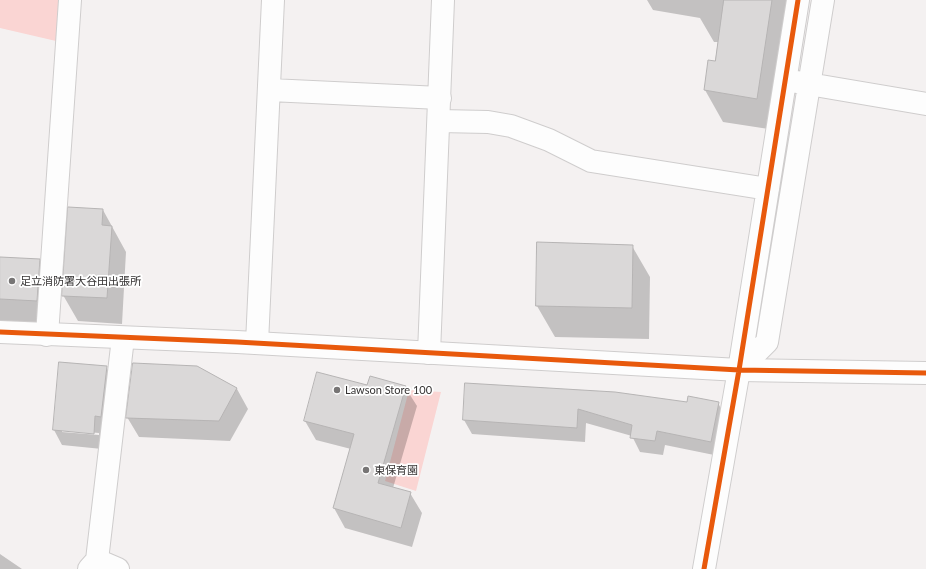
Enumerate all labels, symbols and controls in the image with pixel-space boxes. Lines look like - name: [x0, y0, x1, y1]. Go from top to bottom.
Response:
- place label: 足立消防署大谷田出張所: [20, 274, 141, 288]
- marker: 足立消防署大谷田出張所: [7, 276, 17, 286]
- place label: Lawson Store 100: [345, 383, 432, 397]
- marker: Lawson Store 100: [332, 385, 342, 395]
- place label: 東保育園: [374, 463, 418, 477]
- marker: 東保育園: [361, 465, 371, 475]

